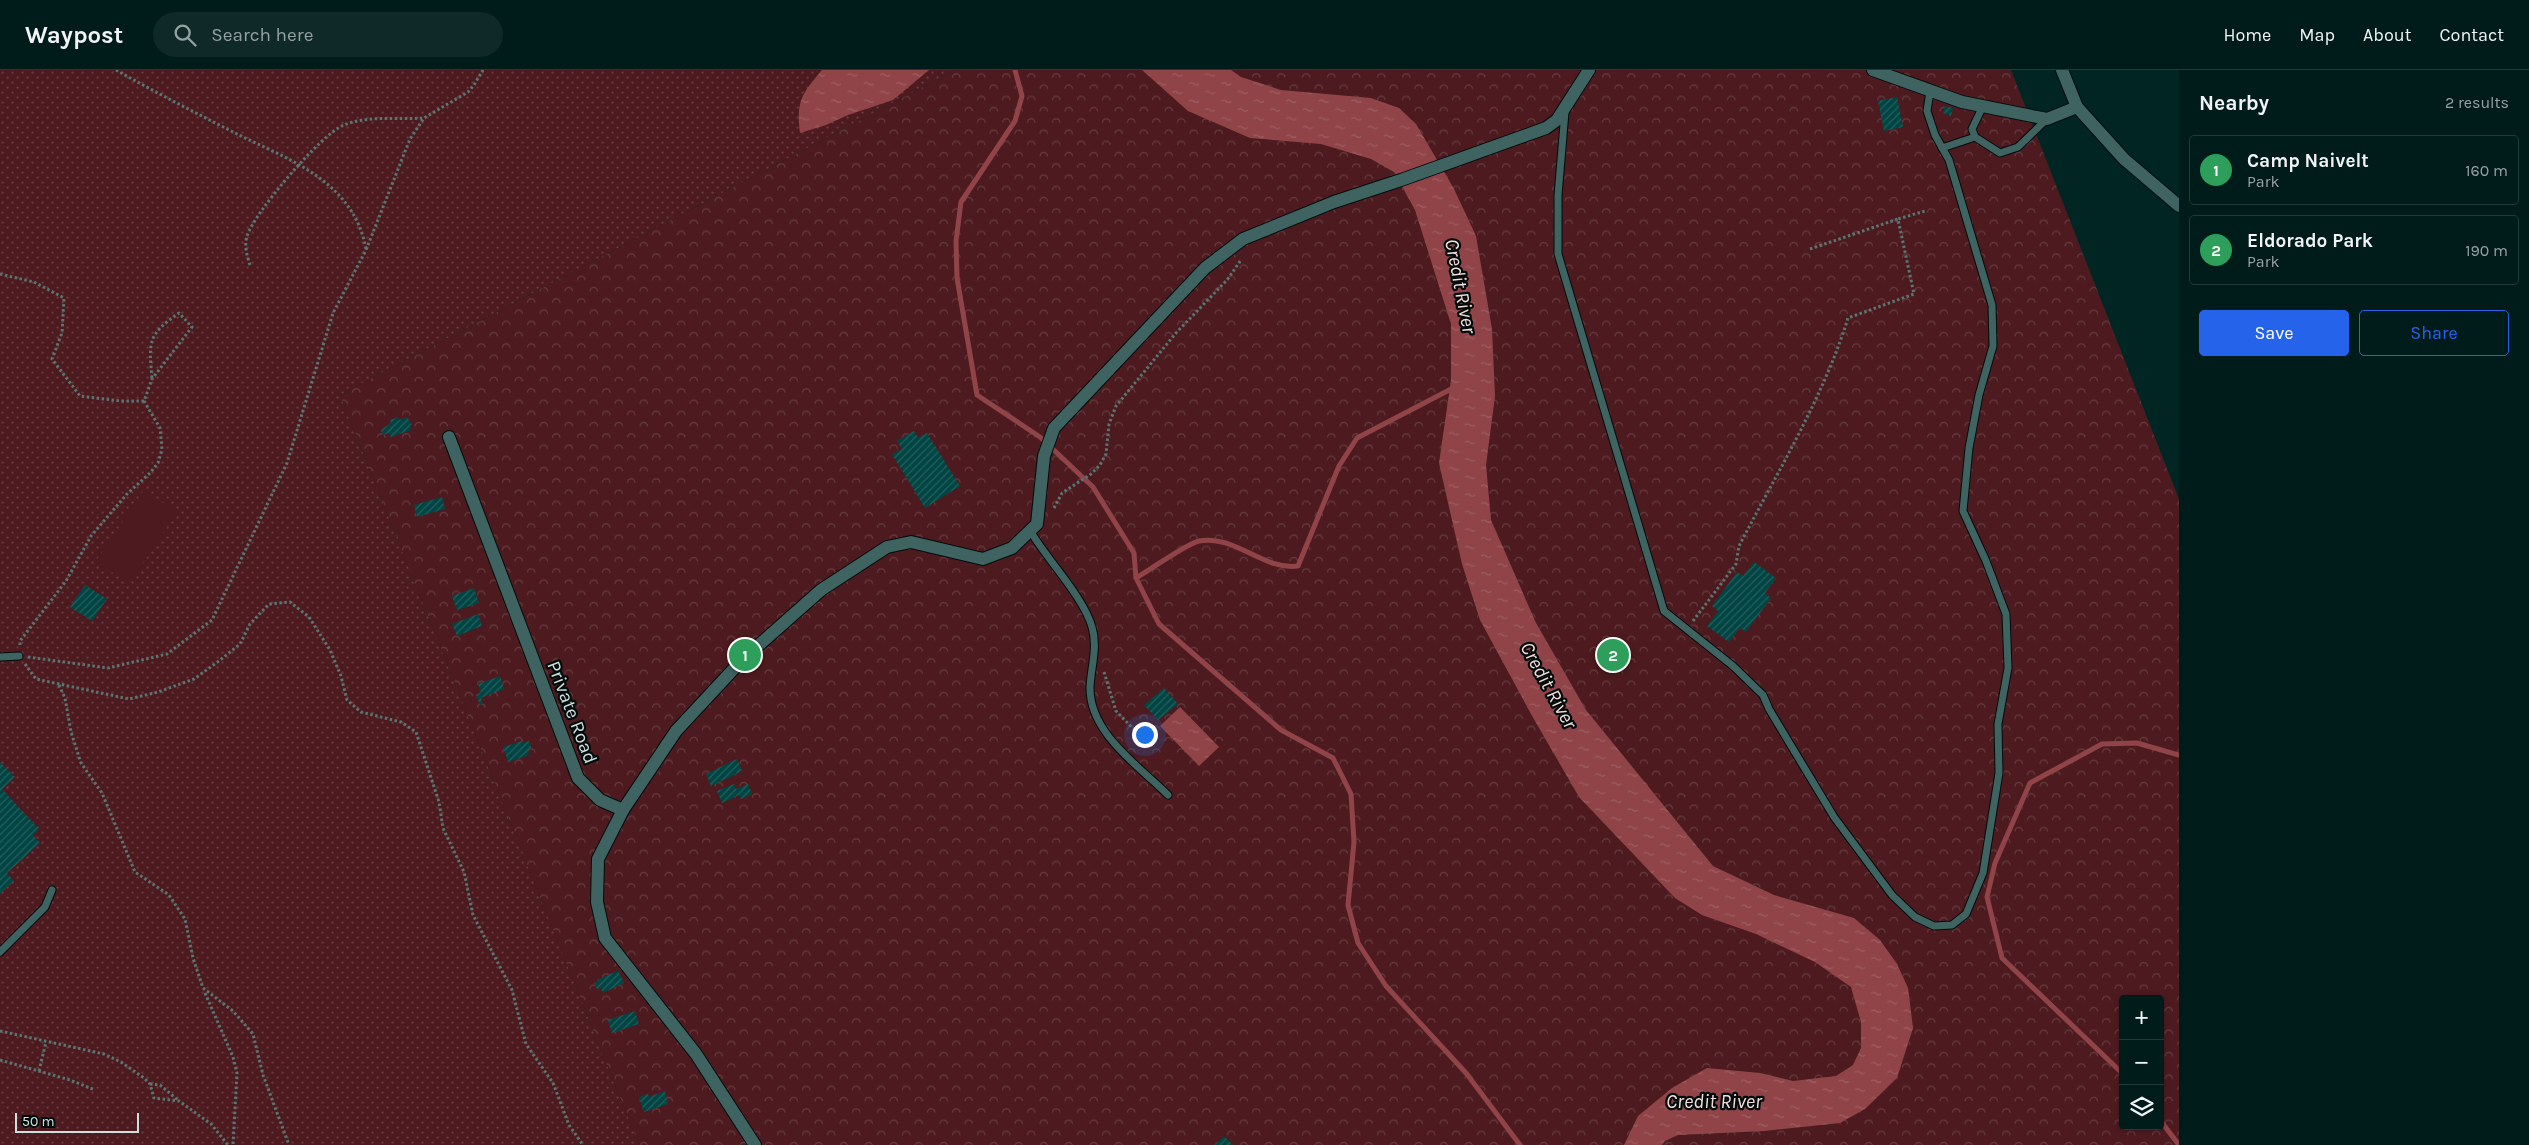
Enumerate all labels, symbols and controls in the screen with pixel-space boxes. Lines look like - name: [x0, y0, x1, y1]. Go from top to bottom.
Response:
- search box: [153, 12, 503, 57]
- text: Waypost: [25, 21, 123, 49]
- icon: search: [171, 21, 199, 49]
- text: Search here: [211, 24, 313, 46]
- text: Home: [2223, 24, 2271, 46]
- text: Map: [2299, 24, 2335, 46]
- text: About: [2363, 24, 2412, 46]
- text: Contact: [2440, 24, 2504, 46]
- text: Nearby: [2199, 91, 2269, 115]
- text: 2 results: [2445, 93, 2509, 112]
- text: Camp Naivelt: [2247, 150, 2369, 172]
- text: 1: [2213, 161, 2219, 180]
- text: 160 m: [2465, 161, 2508, 180]
- text: Park: [2247, 172, 2279, 191]
- text: Eldorado Park: [2247, 230, 2373, 252]
- water label: Credit River: [1440, 237, 1481, 336]
- text: 2: [2211, 241, 2221, 260]
- text: 190 m: [2465, 241, 2508, 260]
- text: Park: [2247, 252, 2279, 271]
- button: Save: [2199, 310, 2349, 356]
- button: Share: [2359, 310, 2509, 356]
- pin: 1: [729, 636, 761, 674]
- pin: 2: [1597, 636, 1629, 674]
- water label: Credit River: [1515, 638, 1582, 734]
- street label: Private Road: [542, 658, 602, 767]
- your location: [1132, 722, 1158, 748]
- map controls: [2119, 995, 2164, 1130]
- button: +: [2119, 995, 2164, 1040]
- button: −: [2119, 1040, 2164, 1085]
- button: layers: [2119, 1085, 2164, 1130]
- water label: Credit River: [1666, 1090, 1763, 1113]
- scale bar: [15, 1110, 139, 1133]
- text: 50 m: [22, 1113, 55, 1130]

